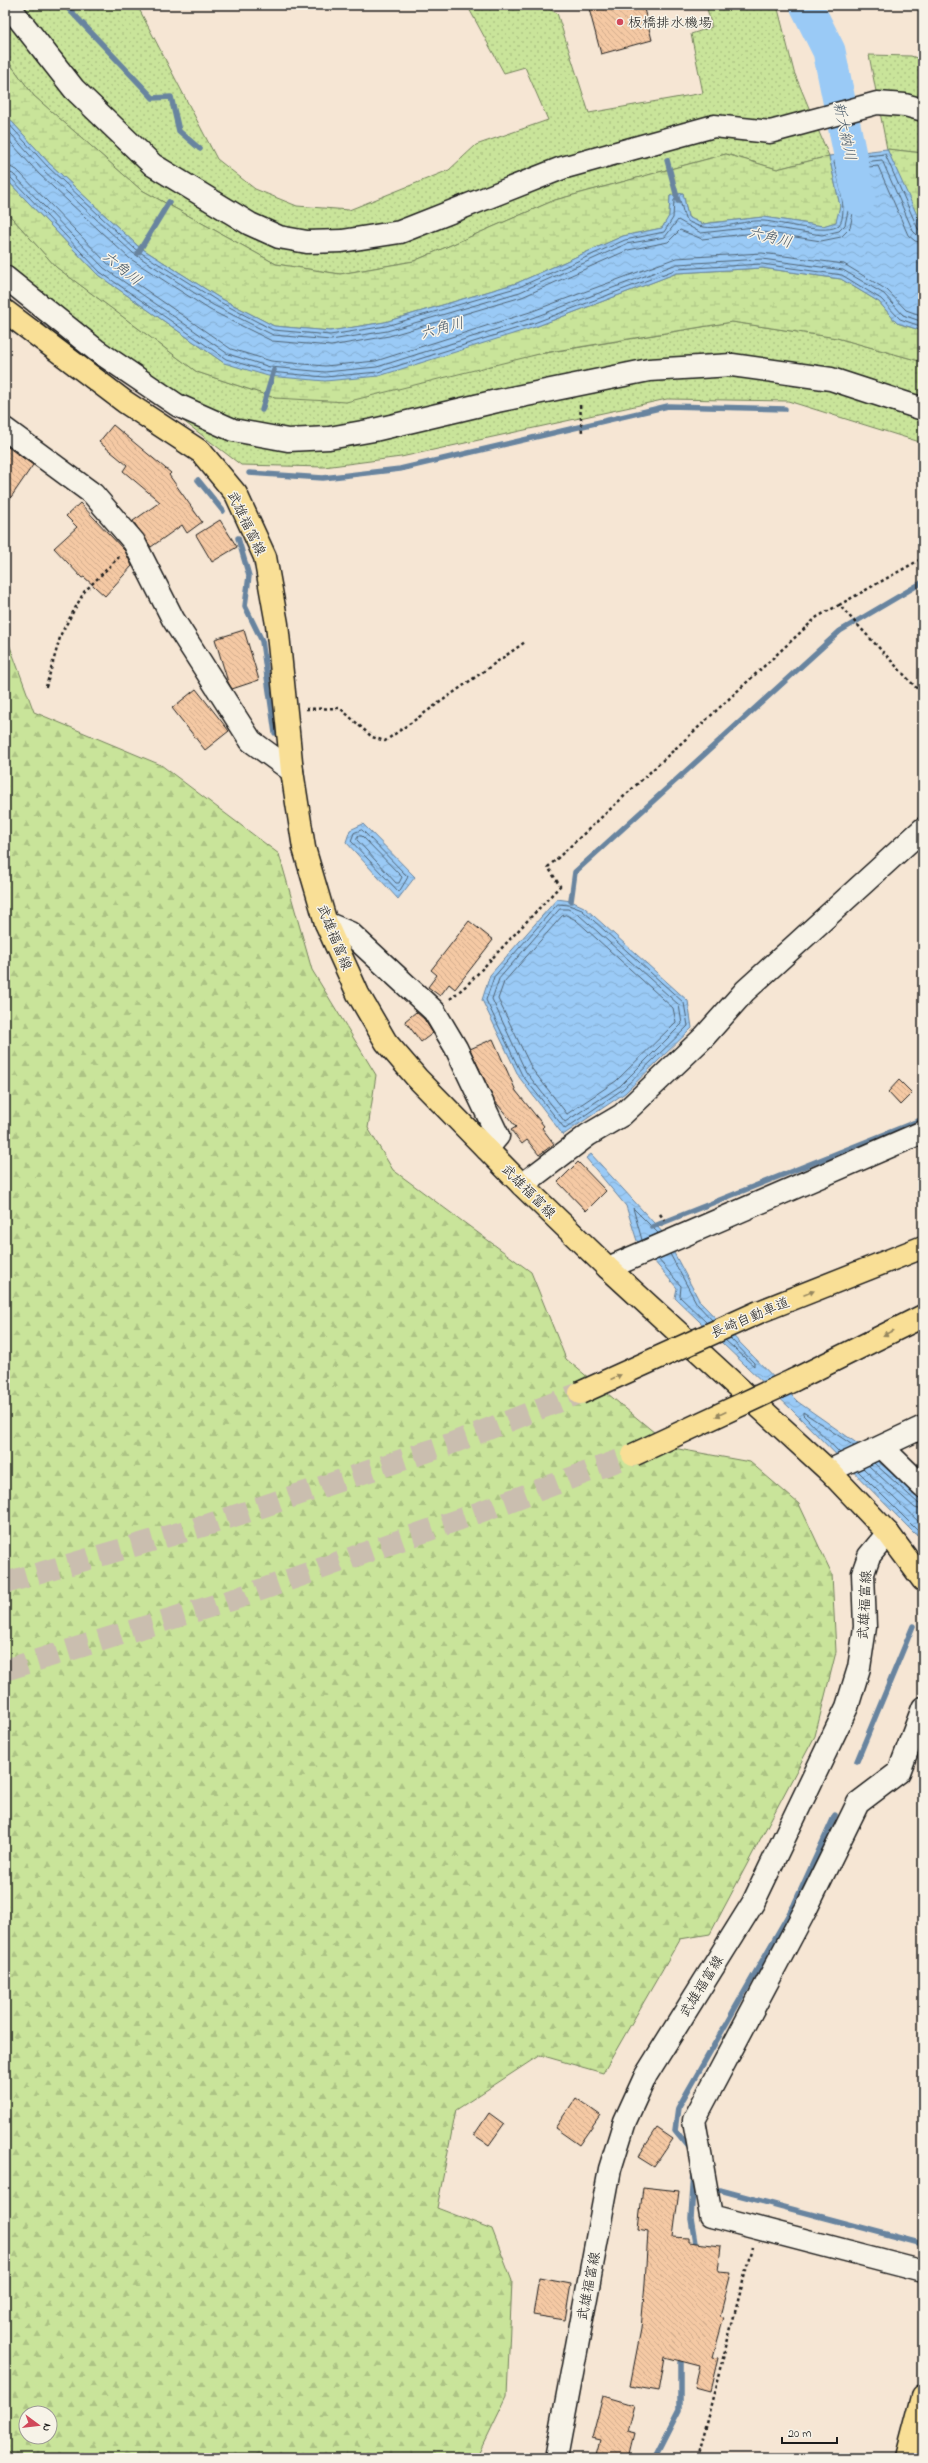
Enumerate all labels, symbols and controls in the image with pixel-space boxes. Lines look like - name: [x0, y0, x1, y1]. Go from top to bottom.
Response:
- place label: 板橋排水機場: [628, 13, 712, 34]
- marker: 板橋排水機場: [615, 17, 625, 27]
- water label: 新大納川: [827, 100, 861, 163]
- water label: 六角川: [745, 222, 794, 254]
- water label: 六角川: [97, 246, 146, 291]
- water label: 六角川: [418, 313, 467, 345]
- street label: 武雄福富線: [221, 488, 270, 560]
- street label: 武雄福富線: [311, 901, 356, 974]
- street label: 武雄福富線: [496, 1160, 560, 1224]
- one-way arrow: [803, 1289, 815, 1295]
- street label: 長崎自動車道: [708, 1292, 793, 1344]
- one-way arrow: [882, 1330, 894, 1337]
- one-way arrow: [610, 1374, 621, 1380]
- one-way arrow: [714, 1412, 726, 1418]
- street label: 武雄福富線: [853, 1570, 878, 1641]
- street label: 武雄福富線: [675, 1952, 730, 2022]
- street label: 武雄福富線: [572, 2250, 606, 2323]
- north arrow: [18, 2405, 58, 2445]
- scale bar: [782, 2419, 837, 2445]
- text: N: [38, 2422, 55, 2433]
- text: 20 m: [788, 2425, 811, 2443]

